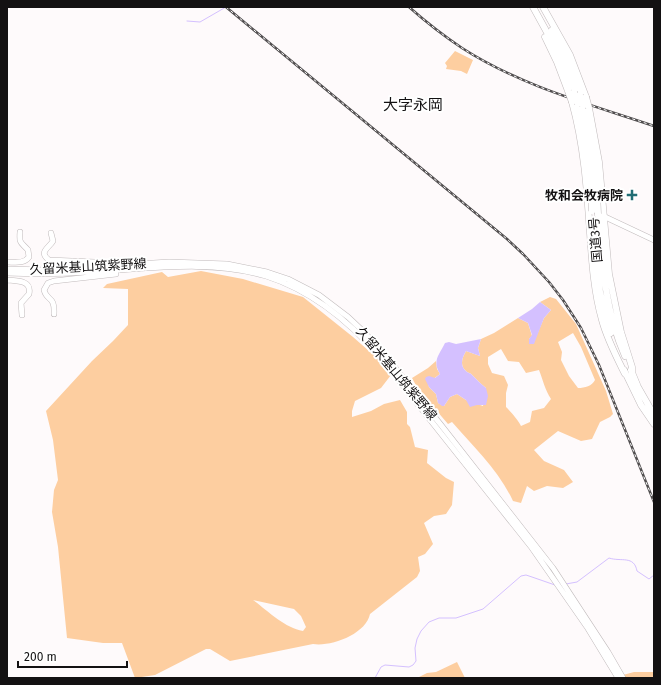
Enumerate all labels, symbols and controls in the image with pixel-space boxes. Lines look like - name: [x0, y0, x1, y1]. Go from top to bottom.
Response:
- district label: 大字永岡: [383, 96, 443, 114]
- place label: 牧和会牧病院: [545, 188, 623, 203]
- marker: 牧和会牧病院: [626, 189, 638, 201]
- street label: 国道3号: [586, 217, 605, 263]
- street label: 久留米基山筑紫野線: [29, 256, 147, 277]
- street label: 久留米基山筑紫野線: [353, 324, 440, 423]
- scale bar: [18, 643, 127, 669]
- text: 200 m: [24, 650, 57, 664]

